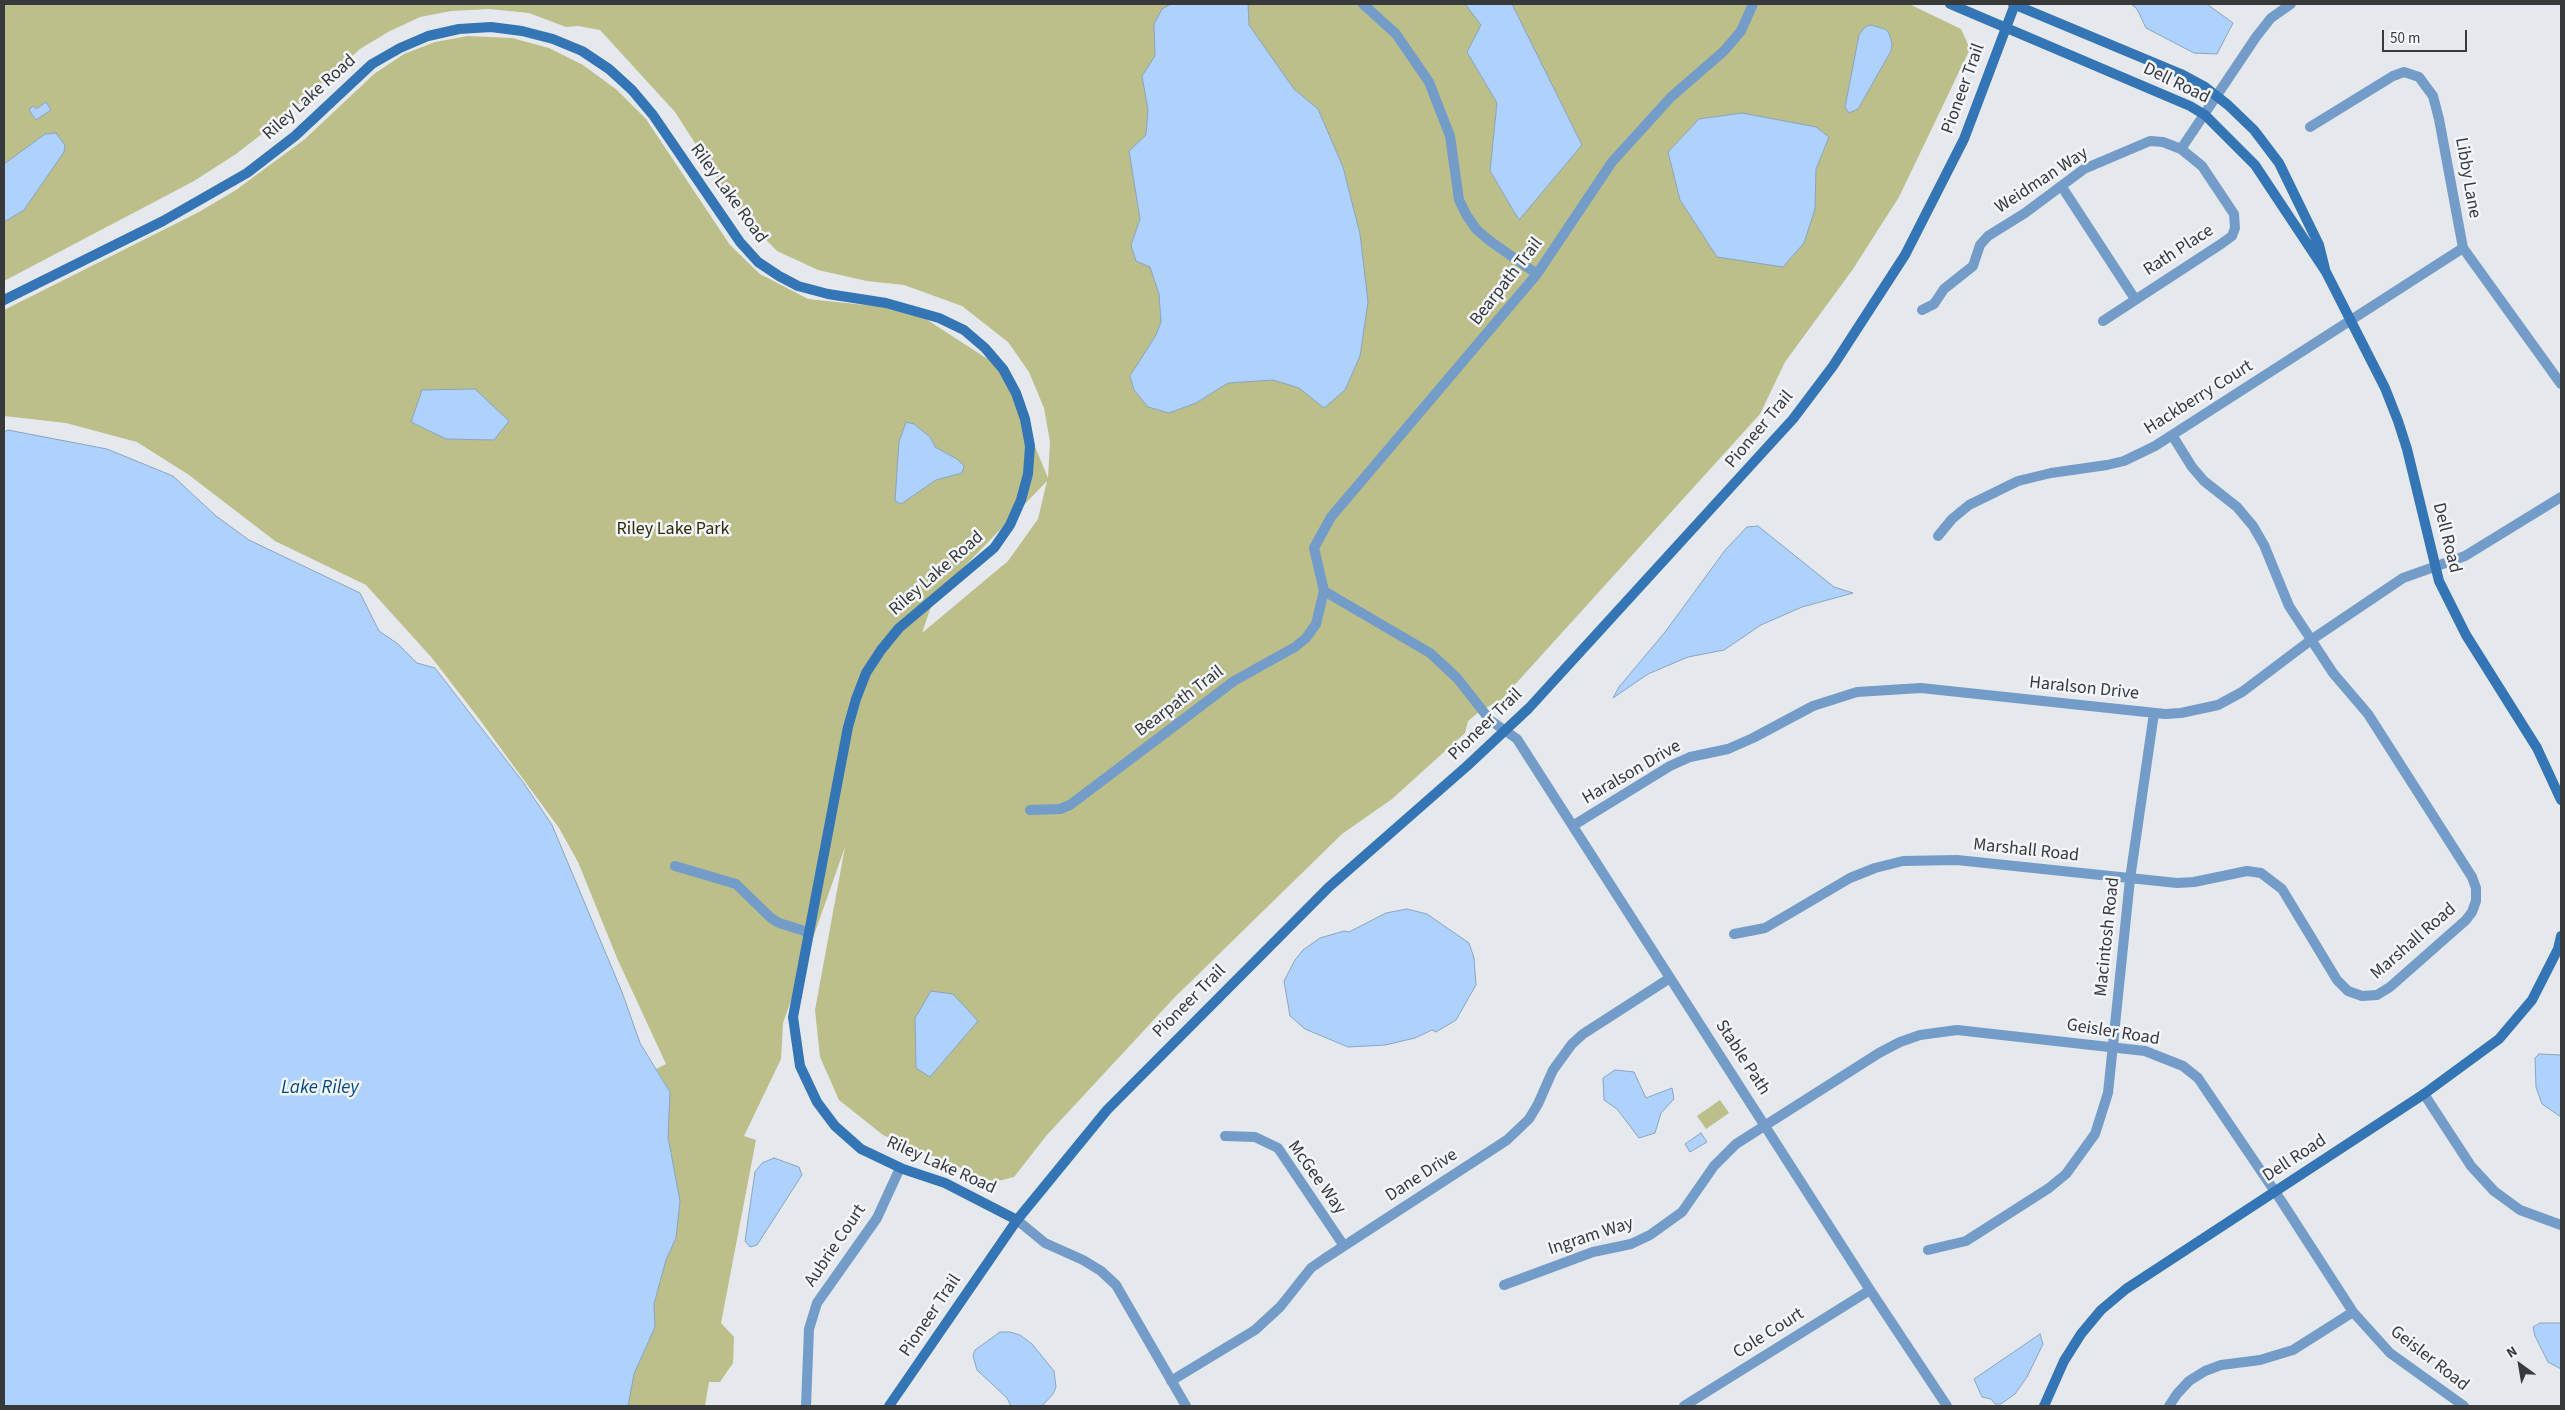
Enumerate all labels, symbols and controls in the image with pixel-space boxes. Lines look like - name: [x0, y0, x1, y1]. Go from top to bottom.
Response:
- scale bar: [2385, 20, 2470, 52]
- text: 50 m: [2390, 28, 2420, 49]
- street label: Pioneer Trail: [1938, 41, 1990, 137]
- street label: Riley Lake Road: [259, 51, 361, 145]
- street label: Dell Road: [2139, 59, 2213, 109]
- street label: Libby Lane: [2449, 136, 2485, 220]
- street label: Riley Lake Road: [685, 140, 771, 248]
- street label: Weidman Way: [1992, 143, 2092, 219]
- street label: Rath Place: [2140, 220, 2218, 282]
- street label: Bearpath Trail: [1466, 234, 1548, 330]
- street label: Hackberry Court: [2141, 356, 2257, 440]
- street label: Pioneer Trail: [1721, 387, 1799, 473]
- street label: Dell Road: [2427, 501, 2465, 575]
- park label: Riley Lake Park: [617, 519, 729, 541]
- street label: Riley Lake Road: [885, 527, 989, 621]
- street label: Bearpath Trail: [1131, 662, 1229, 742]
- street label: Haralson Drive: [2028, 673, 2140, 705]
- street label: Pioneer Trail: [1444, 684, 1528, 766]
- street label: Haralson Drive: [1579, 736, 1685, 810]
- street label: Marshall Road: [1972, 835, 2080, 867]
- street label: Macintosh Road: [2091, 876, 2125, 998]
- street label: Marshall Road: [2367, 899, 2461, 985]
- street label: Pioneer Trail: [1149, 961, 1231, 1043]
- street label: Geisler Road: [2065, 1015, 2161, 1051]
- street label: Stable Path: [1710, 1016, 1774, 1100]
- water label: Lake Riley: [281, 1078, 359, 1100]
- street label: Dell Road: [2259, 1130, 2331, 1188]
- street label: Riley Lake Road: [883, 1132, 999, 1200]
- street label: McGee Way: [1282, 1137, 1350, 1219]
- street label: Dane Drive: [1382, 1145, 1462, 1207]
- street label: Aubrie Court: [801, 1201, 871, 1291]
- street label: Ingram Way: [1546, 1213, 1636, 1261]
- street label: Pioneer Trail: [896, 1271, 966, 1361]
- street label: Cole Court: [1730, 1304, 1808, 1364]
- street label: Geisler Road: [2385, 1322, 2473, 1396]
- north arrow: [2495, 1340, 2545, 1390]
- text: N: [2503, 1341, 2521, 1363]

